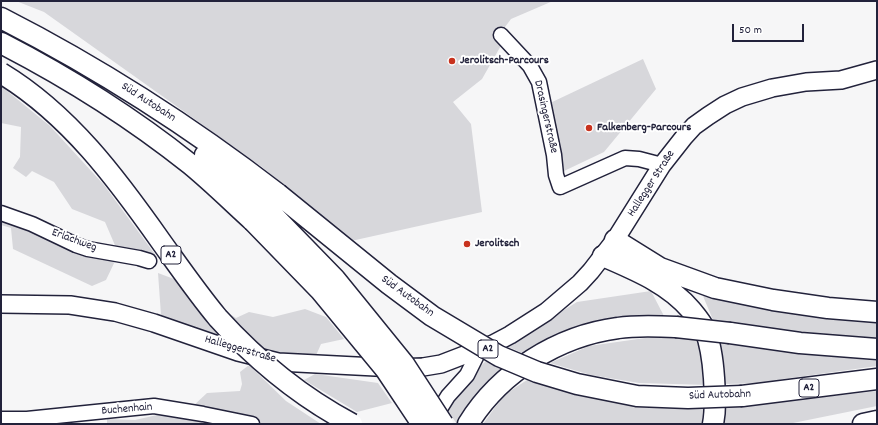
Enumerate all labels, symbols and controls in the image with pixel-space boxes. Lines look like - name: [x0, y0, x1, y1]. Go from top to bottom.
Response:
- scale bar: [734, 16, 806, 42]
- text: 50 m: [739, 22, 762, 39]
- place label: Jerolitsch-Parcours: [460, 54, 549, 68]
- marker: Jerolitsch-Parcours: [447, 56, 457, 66]
- street label: Drasingerstraße: [530, 79, 560, 155]
- street label: Süd Autobahn: [118, 80, 178, 126]
- place label: Falkenberg-Parcours: [597, 121, 691, 135]
- marker: Falkenberg-Parcours: [584, 123, 594, 133]
- street label: Hallegger Straße: [625, 148, 679, 220]
- street label: Erlachweg: [49, 226, 99, 256]
- place label: Jerolitsch: [475, 237, 519, 251]
- marker: Jerolitsch: [462, 239, 472, 249]
- road number: A2: [161, 246, 181, 264]
- street label: Süd Autobahn: [378, 273, 436, 321]
- street label: Halleggerstraße: [203, 333, 277, 367]
- road number: A2: [478, 340, 498, 358]
- road number: A2: [799, 379, 819, 397]
- street label: Süd Autobahn: [689, 388, 751, 404]
- street label: Buchenhain: [101, 401, 153, 419]

